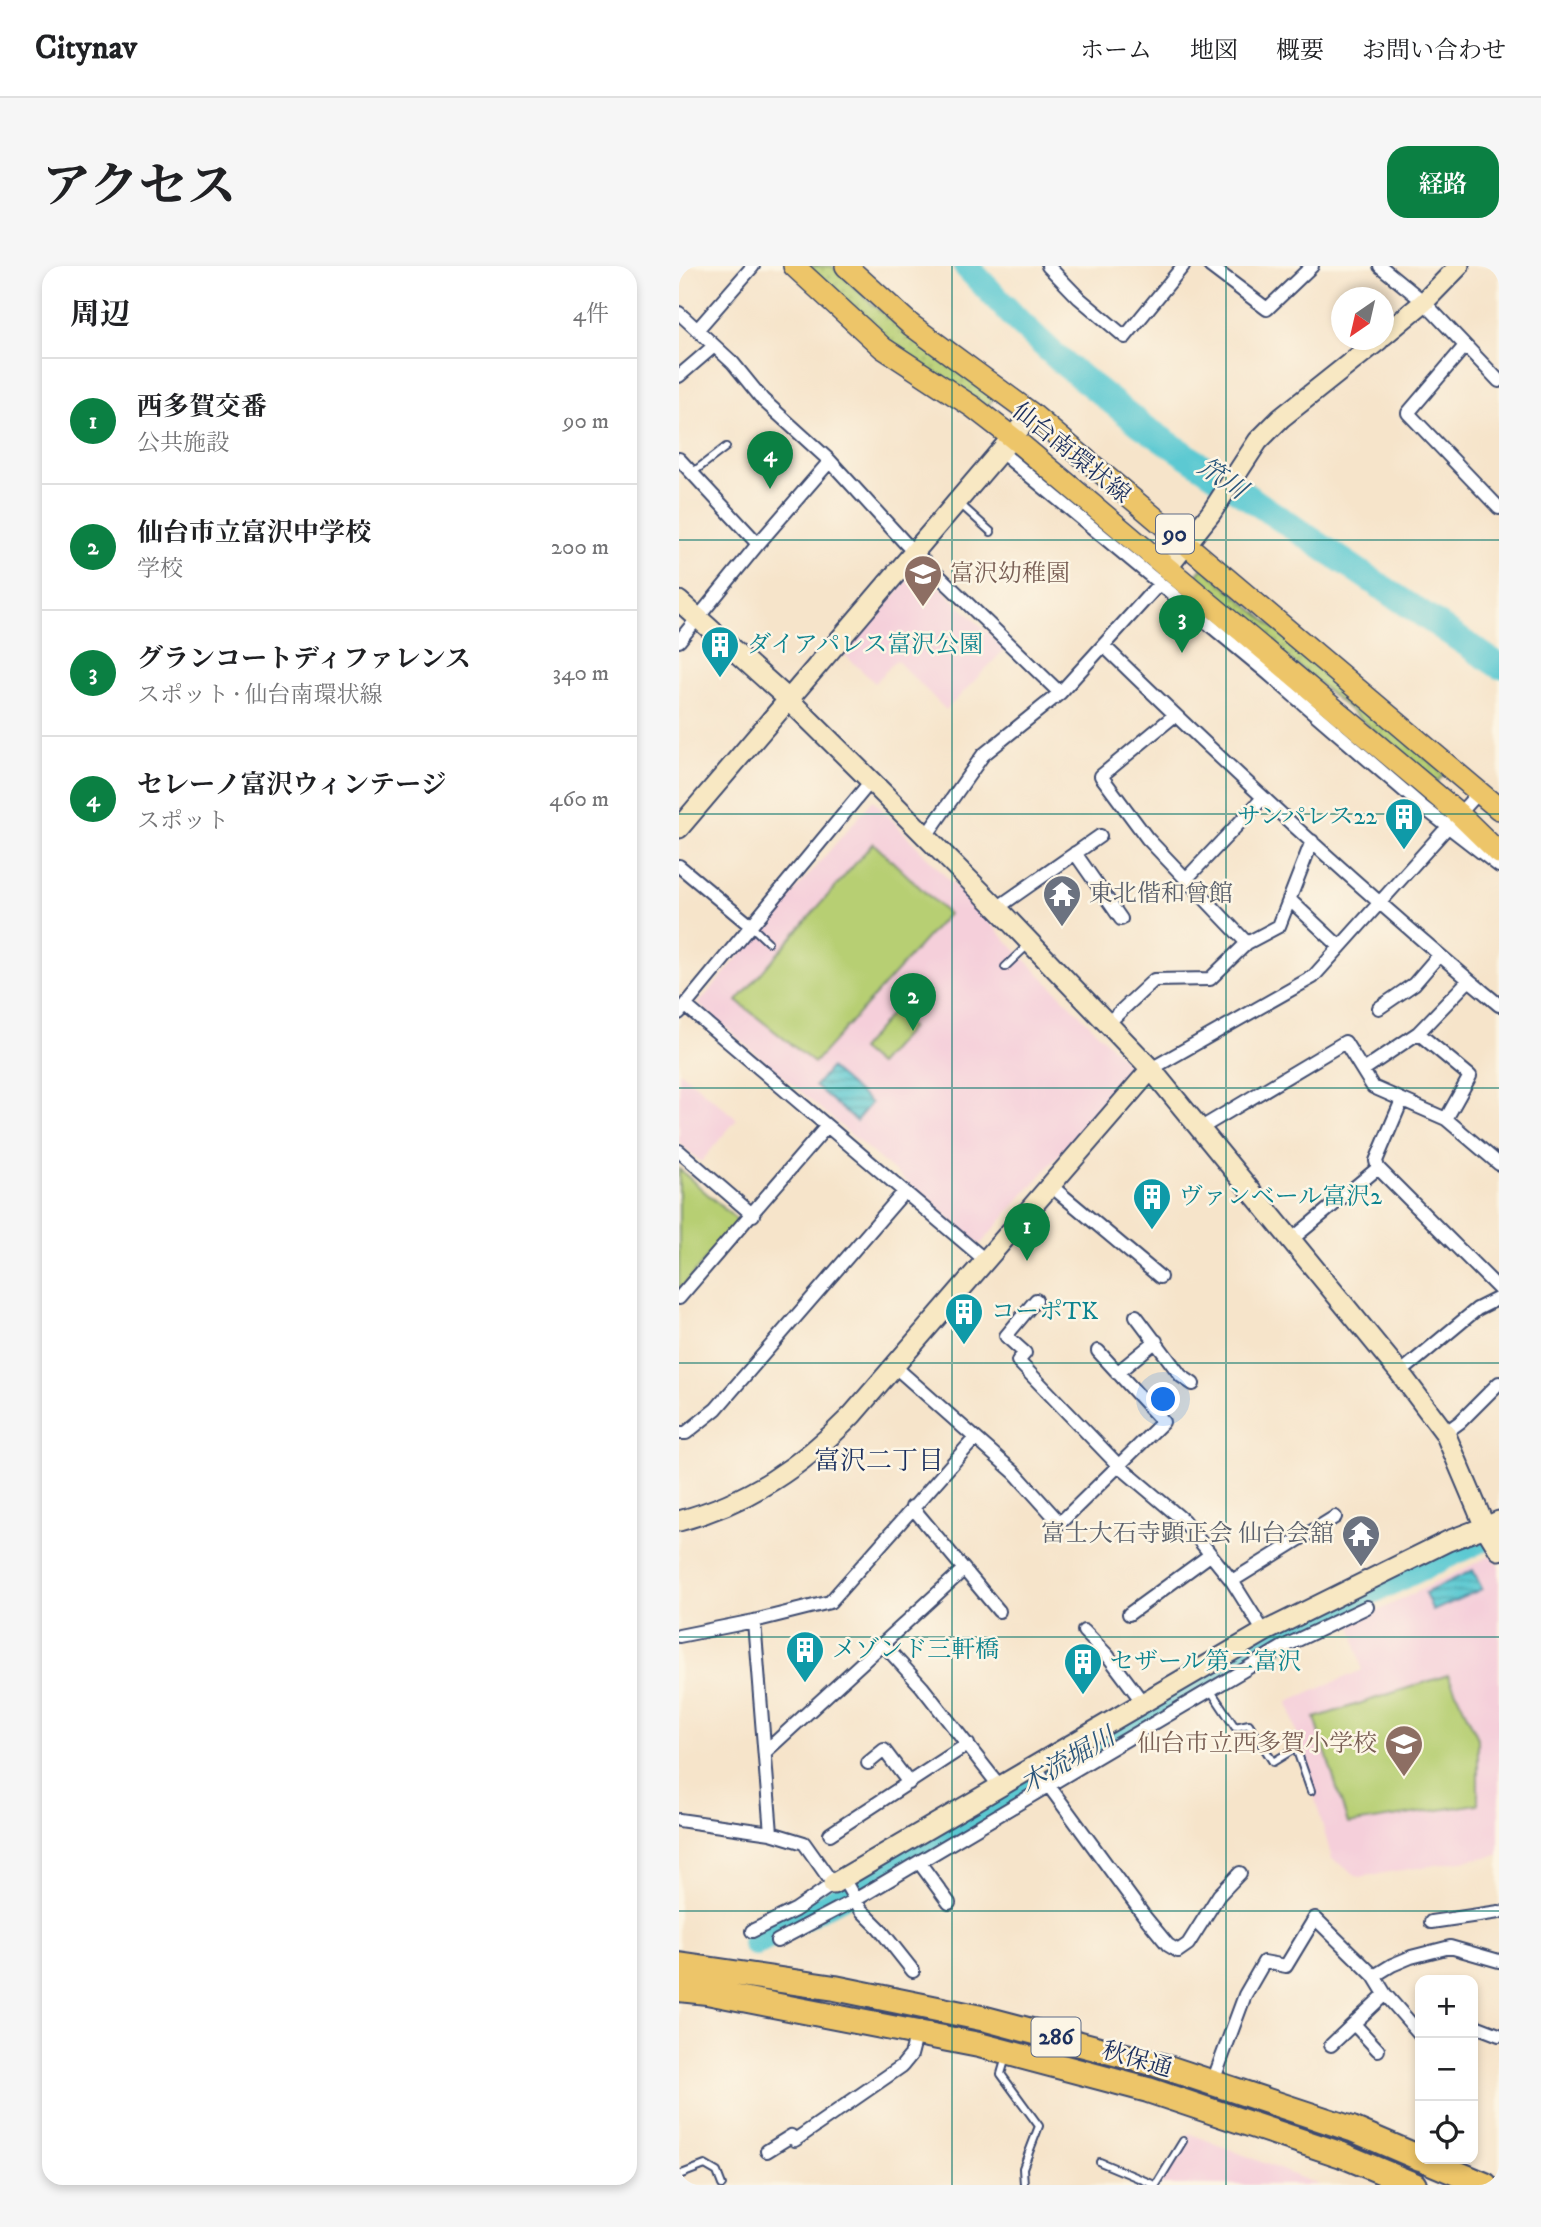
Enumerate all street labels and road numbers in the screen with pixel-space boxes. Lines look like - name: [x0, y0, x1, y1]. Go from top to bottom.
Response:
- street label: 仙台南環状線: [1006, 396, 1136, 510]
- road number: 90: [1156, 514, 1194, 554]
- road number: 286: [1031, 2018, 1081, 2056]
- street label: 秋保通: [1098, 2036, 1176, 2084]

